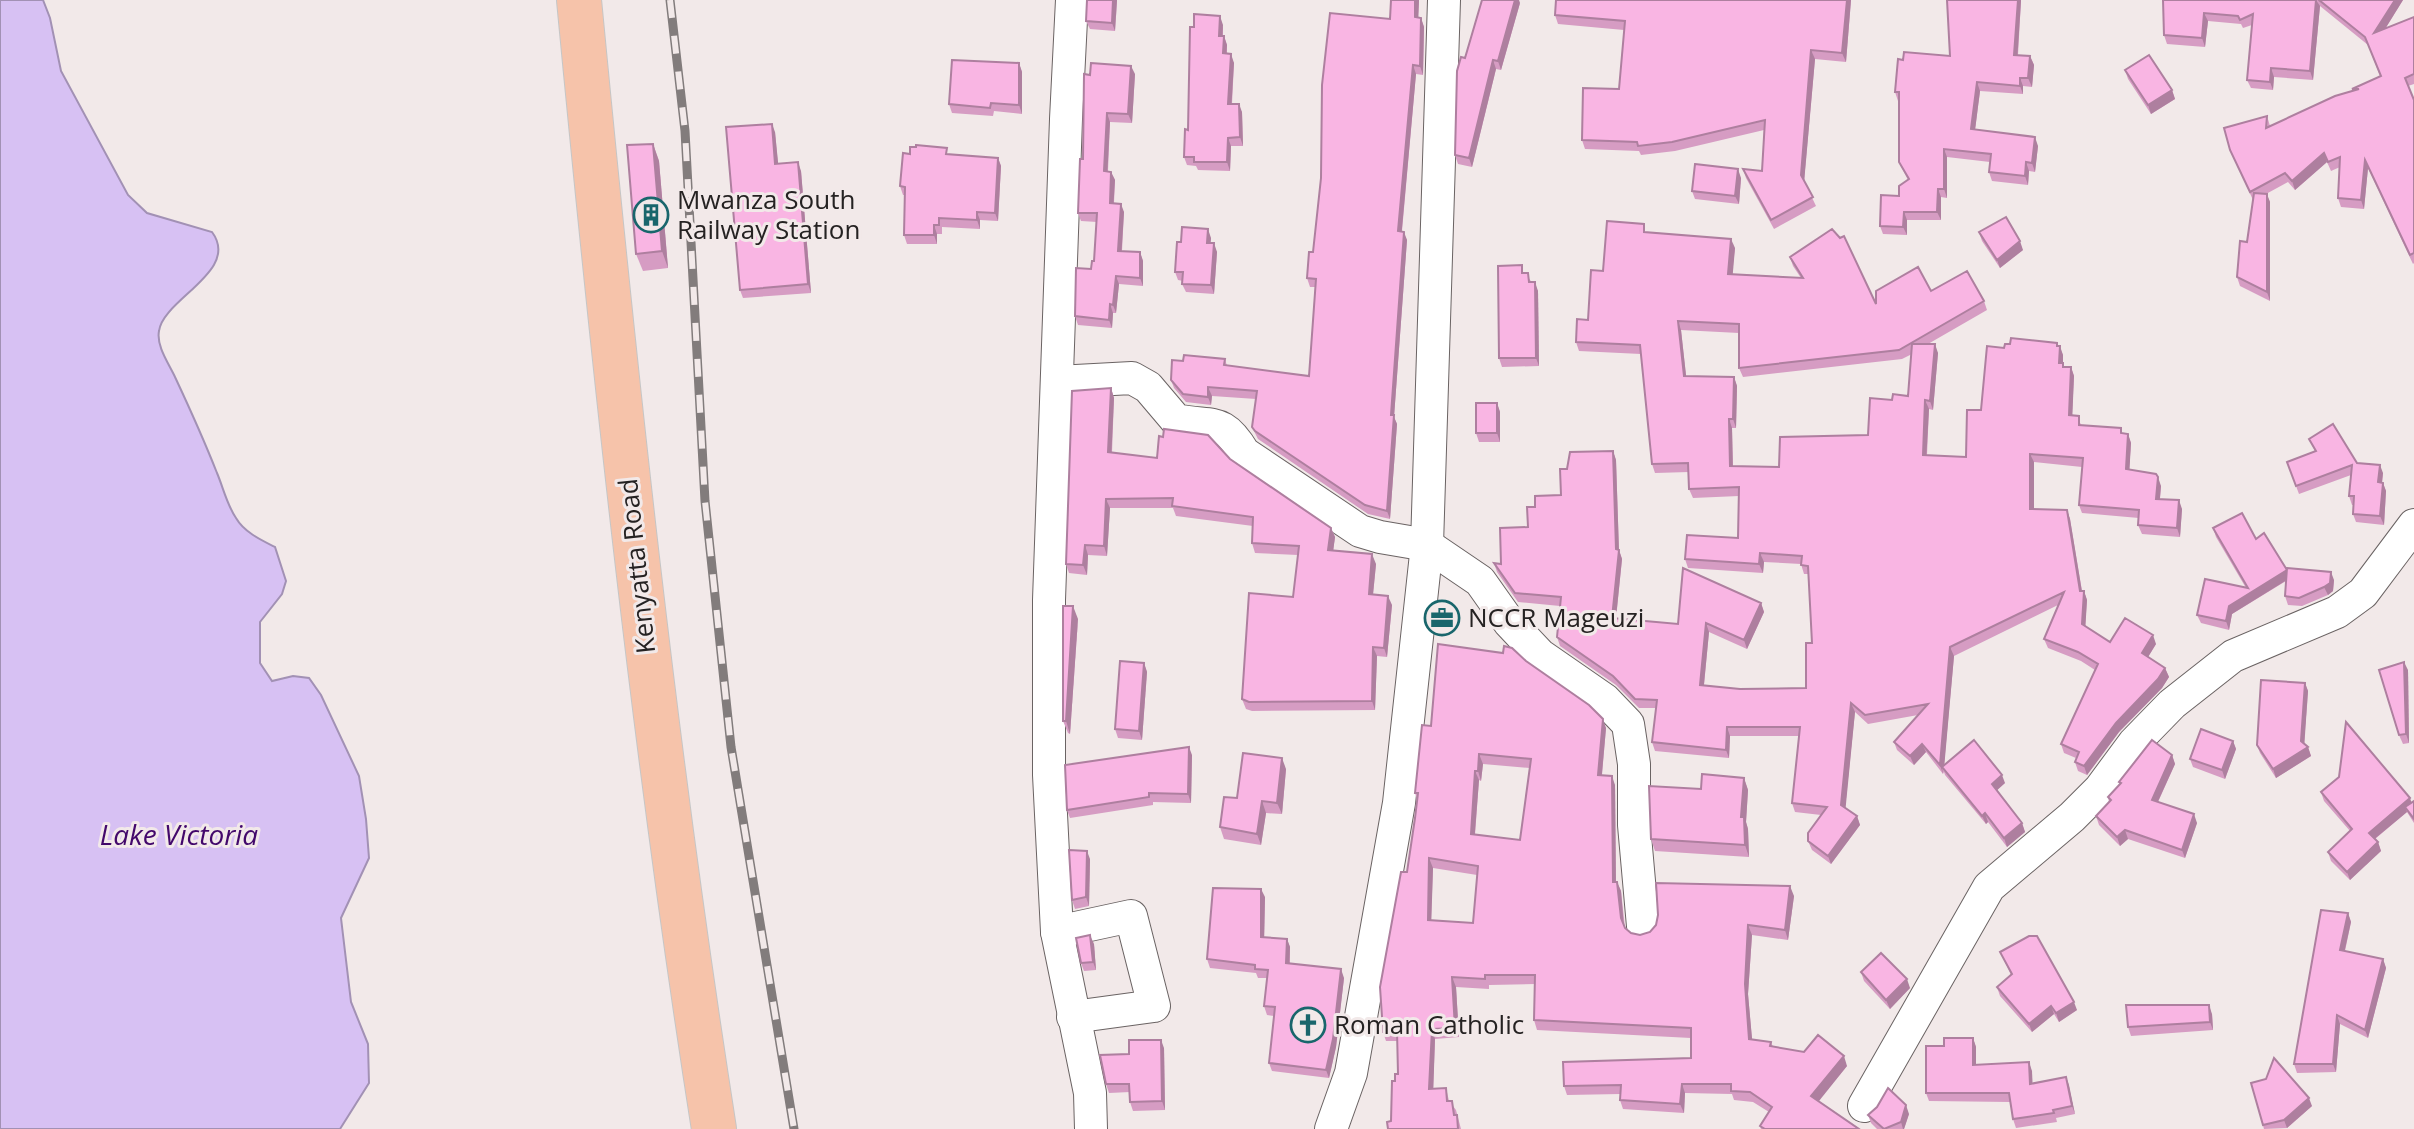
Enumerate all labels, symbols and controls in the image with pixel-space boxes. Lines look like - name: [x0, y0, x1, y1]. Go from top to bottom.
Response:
- place label: Mwanza South Railway Station: [677, 181, 860, 247]
- building icon: Mwanza South Railway Station: [632, 196, 670, 234]
- street label: Kenyatta Road: [609, 477, 663, 655]
- office icon: NCCR Mageuzi: [1423, 599, 1461, 637]
- place label: NCCR Mageuzi: [1468, 599, 1644, 635]
- water label: Lake Victoria: [100, 815, 258, 853]
- church icon: Roman Catholic: [1289, 1006, 1327, 1044]
- place label: Roman Catholic: [1334, 1006, 1524, 1042]

